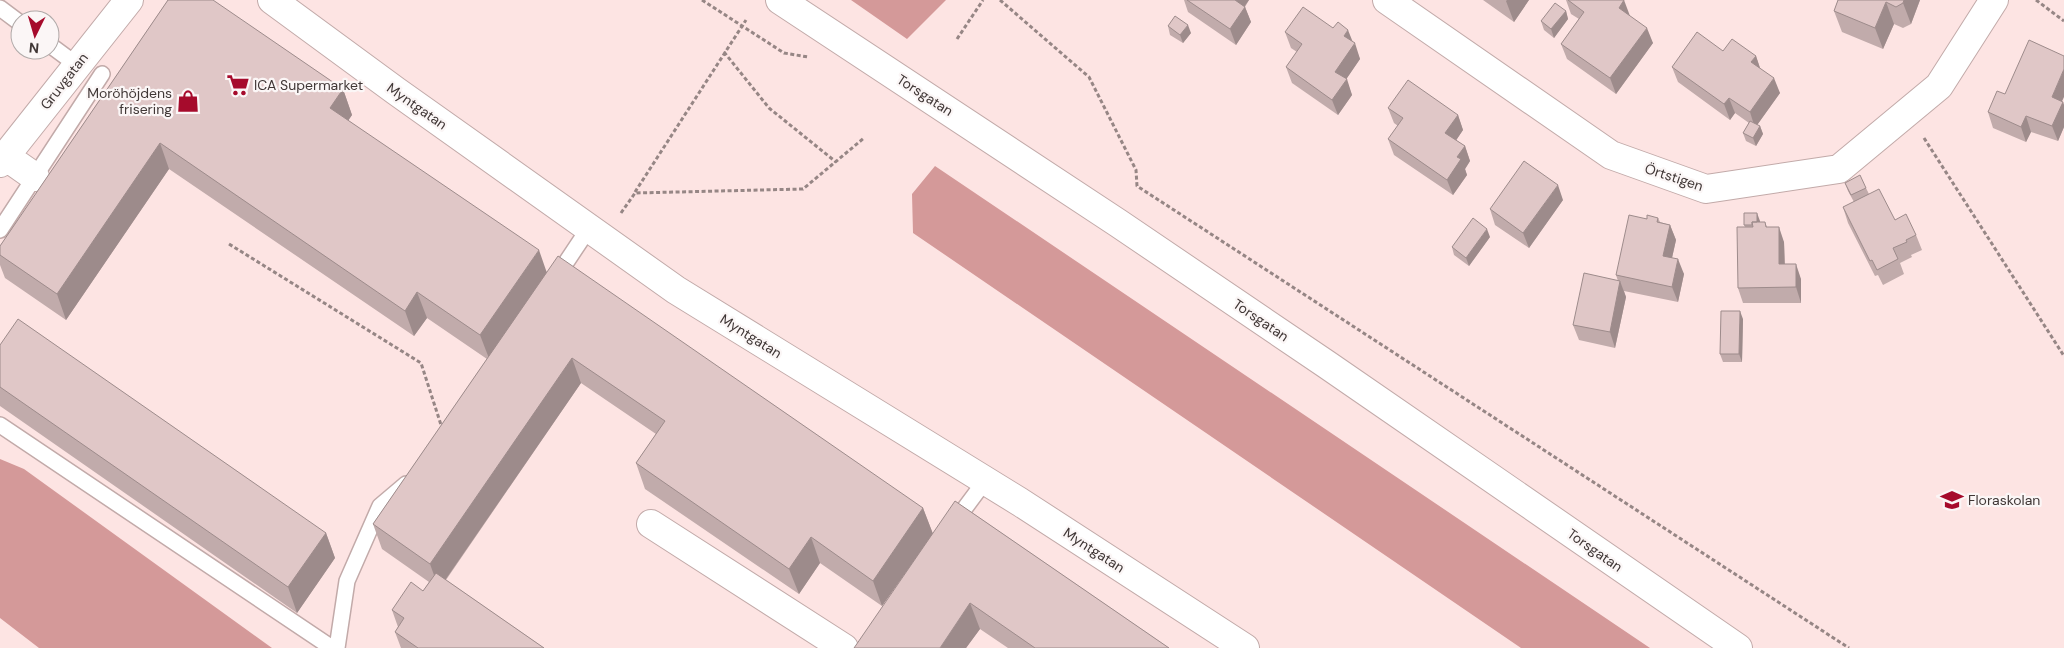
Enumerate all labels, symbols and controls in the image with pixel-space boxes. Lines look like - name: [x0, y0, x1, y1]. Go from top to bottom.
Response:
- north arrow: [10, 10, 60, 60]
- text: N: [28, 39, 40, 57]
- street label: Gruvgatan: [36, 49, 92, 113]
- street label: Torsgatan: [893, 70, 957, 120]
- supermarket icon: ICA Supermarket: [225, 72, 251, 98]
- place label: ICA Supermarket: [254, 76, 363, 94]
- street label: Myntgatan: [383, 79, 451, 133]
- place label: Moröhöjdens frisering: [87, 84, 172, 118]
- shop icon: Moröhöjdens frisering: [175, 88, 201, 114]
- street label: Örtstigen: [1642, 159, 1706, 195]
- street label: Torsgatan: [1230, 295, 1292, 345]
- street label: Myntgatan: [717, 310, 785, 362]
- school or university icon: Floraskolan: [1939, 487, 1965, 513]
- place label: Floraskolan: [1968, 491, 2040, 509]
- street label: Myntgatan: [1060, 524, 1128, 576]
- street label: Torsgatan: [1564, 524, 1626, 576]

